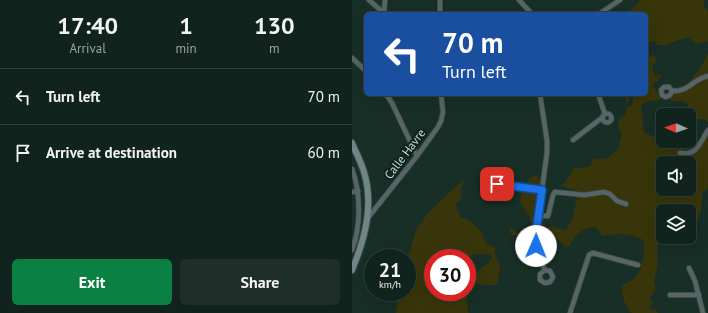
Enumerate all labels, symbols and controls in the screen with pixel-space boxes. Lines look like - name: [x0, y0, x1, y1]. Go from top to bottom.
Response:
- text: 17:40: [57, 10, 118, 41]
- text: 1: [179, 10, 193, 41]
- text: 130: [254, 10, 295, 41]
- text: 70 m: [442, 24, 503, 61]
- icon: left: [376, 28, 428, 80]
- text: Arrival: [70, 40, 106, 57]
- text: min: [175, 40, 197, 57]
- text: m: [269, 40, 280, 57]
- text: Turn left: [442, 60, 507, 83]
- icon: left: [12, 86, 34, 108]
- text: Turn left: [46, 87, 100, 106]
- text: 70 m: [307, 87, 340, 106]
- north arrow: [656, 108, 696, 148]
- map controls: [656, 108, 696, 244]
- street label: Calle Havre: [381, 126, 428, 182]
- icon: arrive: [12, 142, 34, 164]
- text: Arrive at destination: [46, 143, 177, 162]
- text: 60 m: [307, 143, 340, 162]
- button: sound: [656, 156, 696, 196]
- pin: [480, 167, 514, 201]
- icon: arrive: [486, 173, 508, 195]
- button: layers: [656, 204, 696, 244]
- position arrow: [515, 225, 557, 267]
- speed limit sign: 30: [424, 249, 476, 301]
- text: 21: [379, 257, 401, 283]
- button: Exit: [12, 259, 172, 305]
- button: Share: [180, 259, 340, 305]
- text: km/h: [379, 278, 401, 291]

